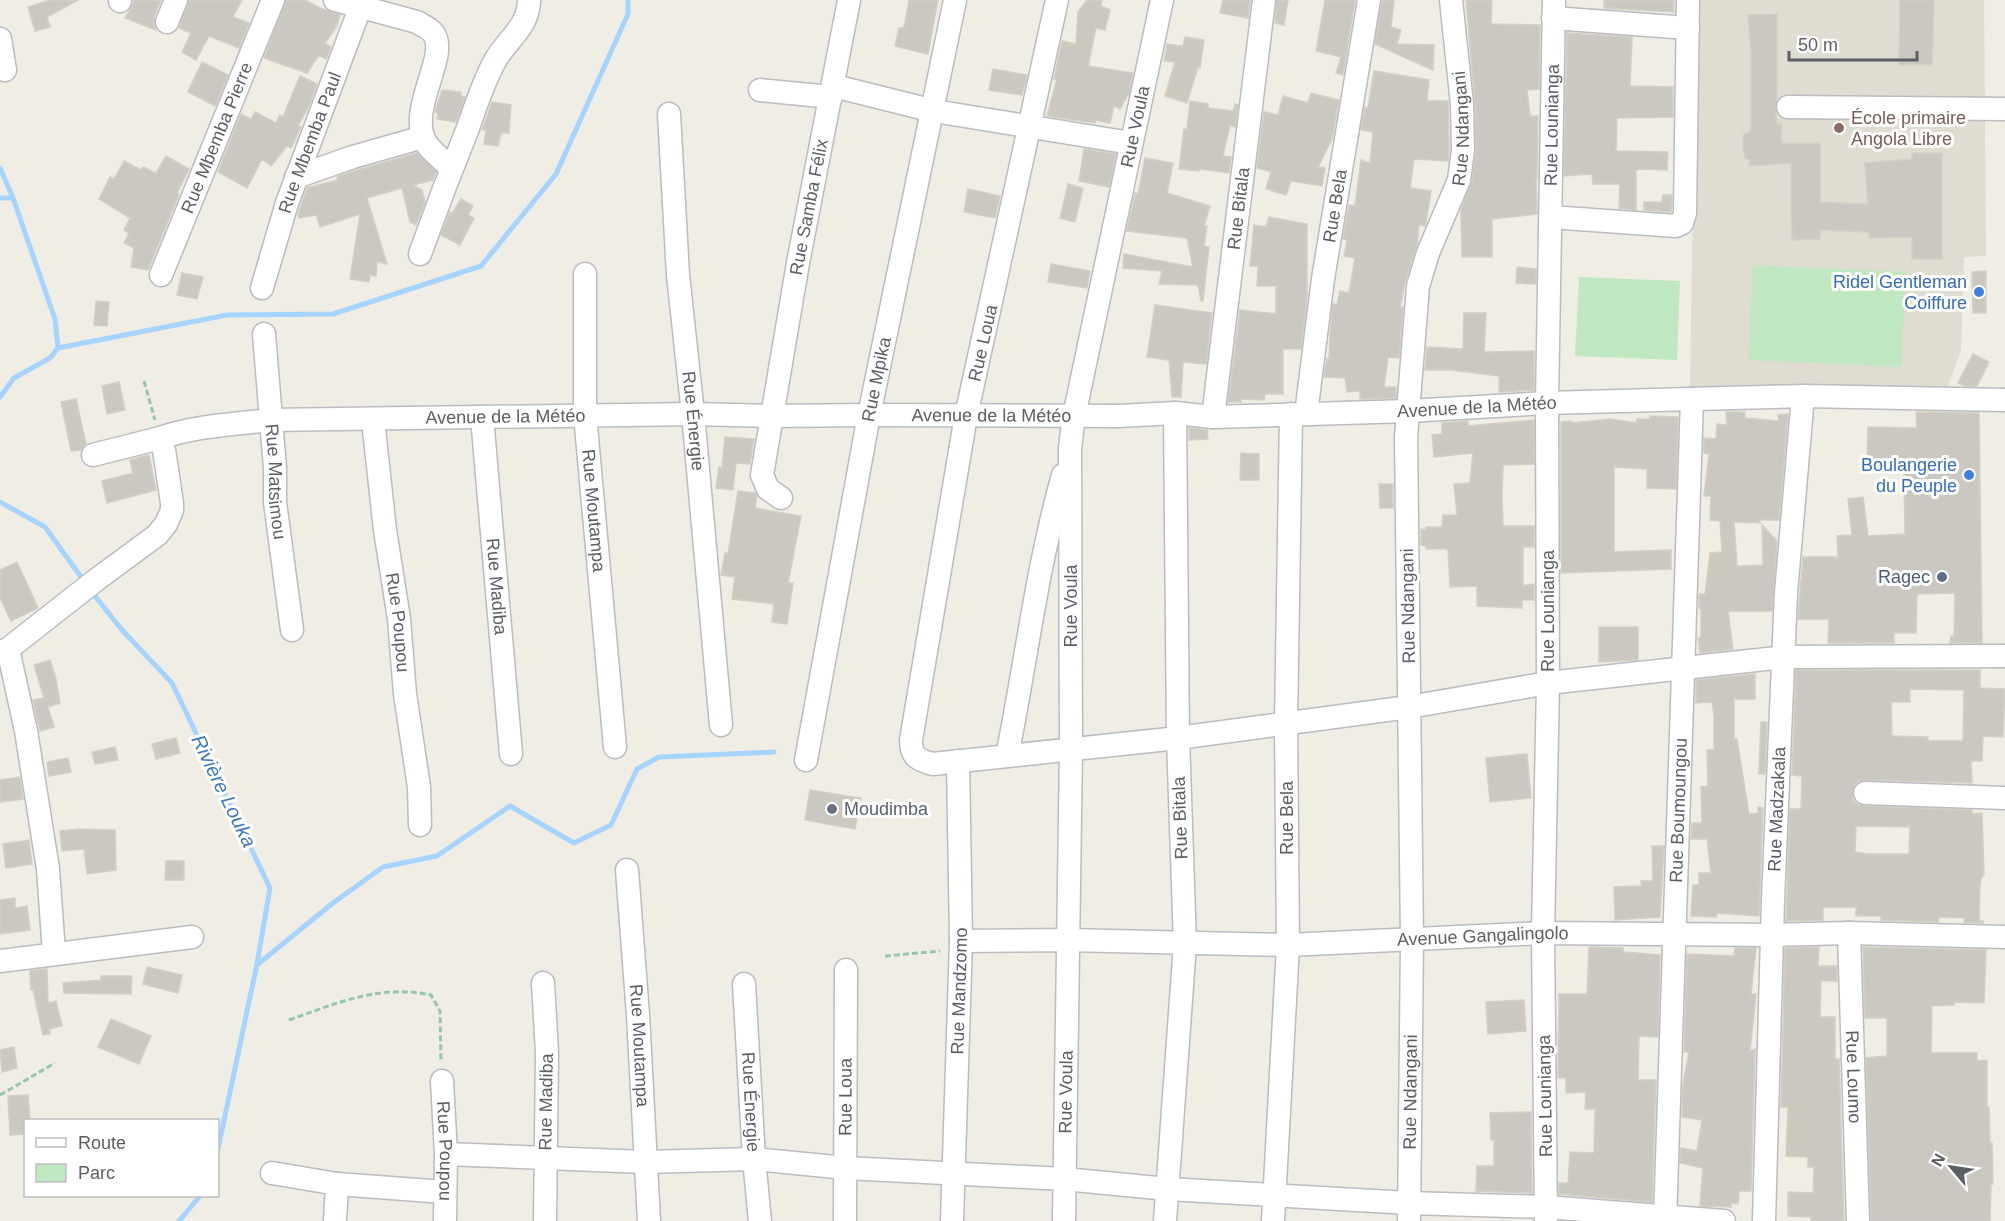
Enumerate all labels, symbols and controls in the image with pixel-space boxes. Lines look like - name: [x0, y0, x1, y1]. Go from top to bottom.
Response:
- scale bar: [1789, 24, 1916, 62]
- text: 50 m: [1798, 35, 1838, 55]
- street label: Rue Mbemba Pierre: [177, 60, 256, 216]
- street label: Rue Lounianga: [1541, 63, 1563, 186]
- street label: Rue Mbemba Paul: [275, 69, 345, 216]
- street label: Rue Ndangani: [1448, 70, 1473, 187]
- street label: Rue Voula: [1117, 83, 1154, 169]
- place label: École primaire Angola Libre: [1851, 108, 1966, 149]
- marker: École primaire Angola Libre: [1832, 121, 1846, 135]
- street label: Rue Samba Félix: [786, 137, 832, 277]
- street label: Rue Bitala: [1224, 165, 1254, 251]
- street label: Rue Bela: [1319, 167, 1351, 244]
- place label: Ridel Gentleman Coiffure: [1833, 272, 1967, 313]
- marker: Ridel Gentleman Coiffure: [1972, 285, 1986, 299]
- street label: Rue Loua: [964, 302, 1002, 383]
- street label: Rue Mpika: [858, 334, 895, 423]
- street label: Rue Énergie: [678, 370, 708, 472]
- street label: Avenue de la Météo: [1397, 393, 1557, 421]
- street label: Avenue de la Météo: [911, 405, 1071, 426]
- street label: Avenue de la Météo: [425, 406, 585, 428]
- street label: Rue Matsimou: [261, 423, 290, 541]
- street label: Rue Moutampa: [578, 448, 609, 574]
- place label: Boulangerie du Peuple: [1861, 455, 1957, 496]
- marker: Boulangerie du Peuple: [1962, 468, 1976, 482]
- street label: Rue Madiba: [482, 537, 511, 637]
- street label: Rue Ndangani: [1397, 548, 1419, 664]
- street label: Rue Lounianga: [1538, 549, 1558, 672]
- street label: Rue Voula: [1061, 563, 1081, 648]
- place label: Ragec: [1878, 567, 1930, 587]
- marker: Ragec: [1935, 570, 1949, 584]
- street label: Rue Poupou: [382, 571, 413, 673]
- water label: Rivière Louka: [187, 731, 261, 851]
- street label: Rue Boumoungou: [1666, 737, 1691, 883]
- street label: Rue Madzakala: [1764, 745, 1790, 872]
- street label: Rue Bitala: [1169, 775, 1191, 860]
- street label: Rue Bela: [1277, 780, 1297, 855]
- place label: Moudimba: [844, 799, 929, 819]
- marker: Moudimba: [825, 802, 839, 816]
- street label: Avenue Gangalingolo: [1396, 923, 1569, 950]
- street label: Rue Mandzomo: [947, 927, 971, 1055]
- street label: Rue Moutampa: [626, 983, 653, 1109]
- street label: Rue Loumo: [1842, 1030, 1865, 1124]
- street label: Rue Ndangani: [1400, 1034, 1421, 1150]
- street label: Rue Lounianga: [1534, 1034, 1556, 1157]
- street label: Rue Voula: [1055, 1049, 1077, 1134]
- street label: Rue Énergie: [738, 1051, 764, 1152]
- street label: Rue Madiba: [535, 1052, 557, 1151]
- street label: Rue Loua: [835, 1057, 856, 1136]
- street label: Rue Poupou: [433, 1100, 456, 1201]
- legend: [24, 1119, 219, 1197]
- text: Route: [78, 1133, 126, 1153]
- north arrow: [1921, 1137, 1981, 1197]
- text: N: [1928, 1151, 1949, 1169]
- text: Parc: [78, 1163, 115, 1183]

